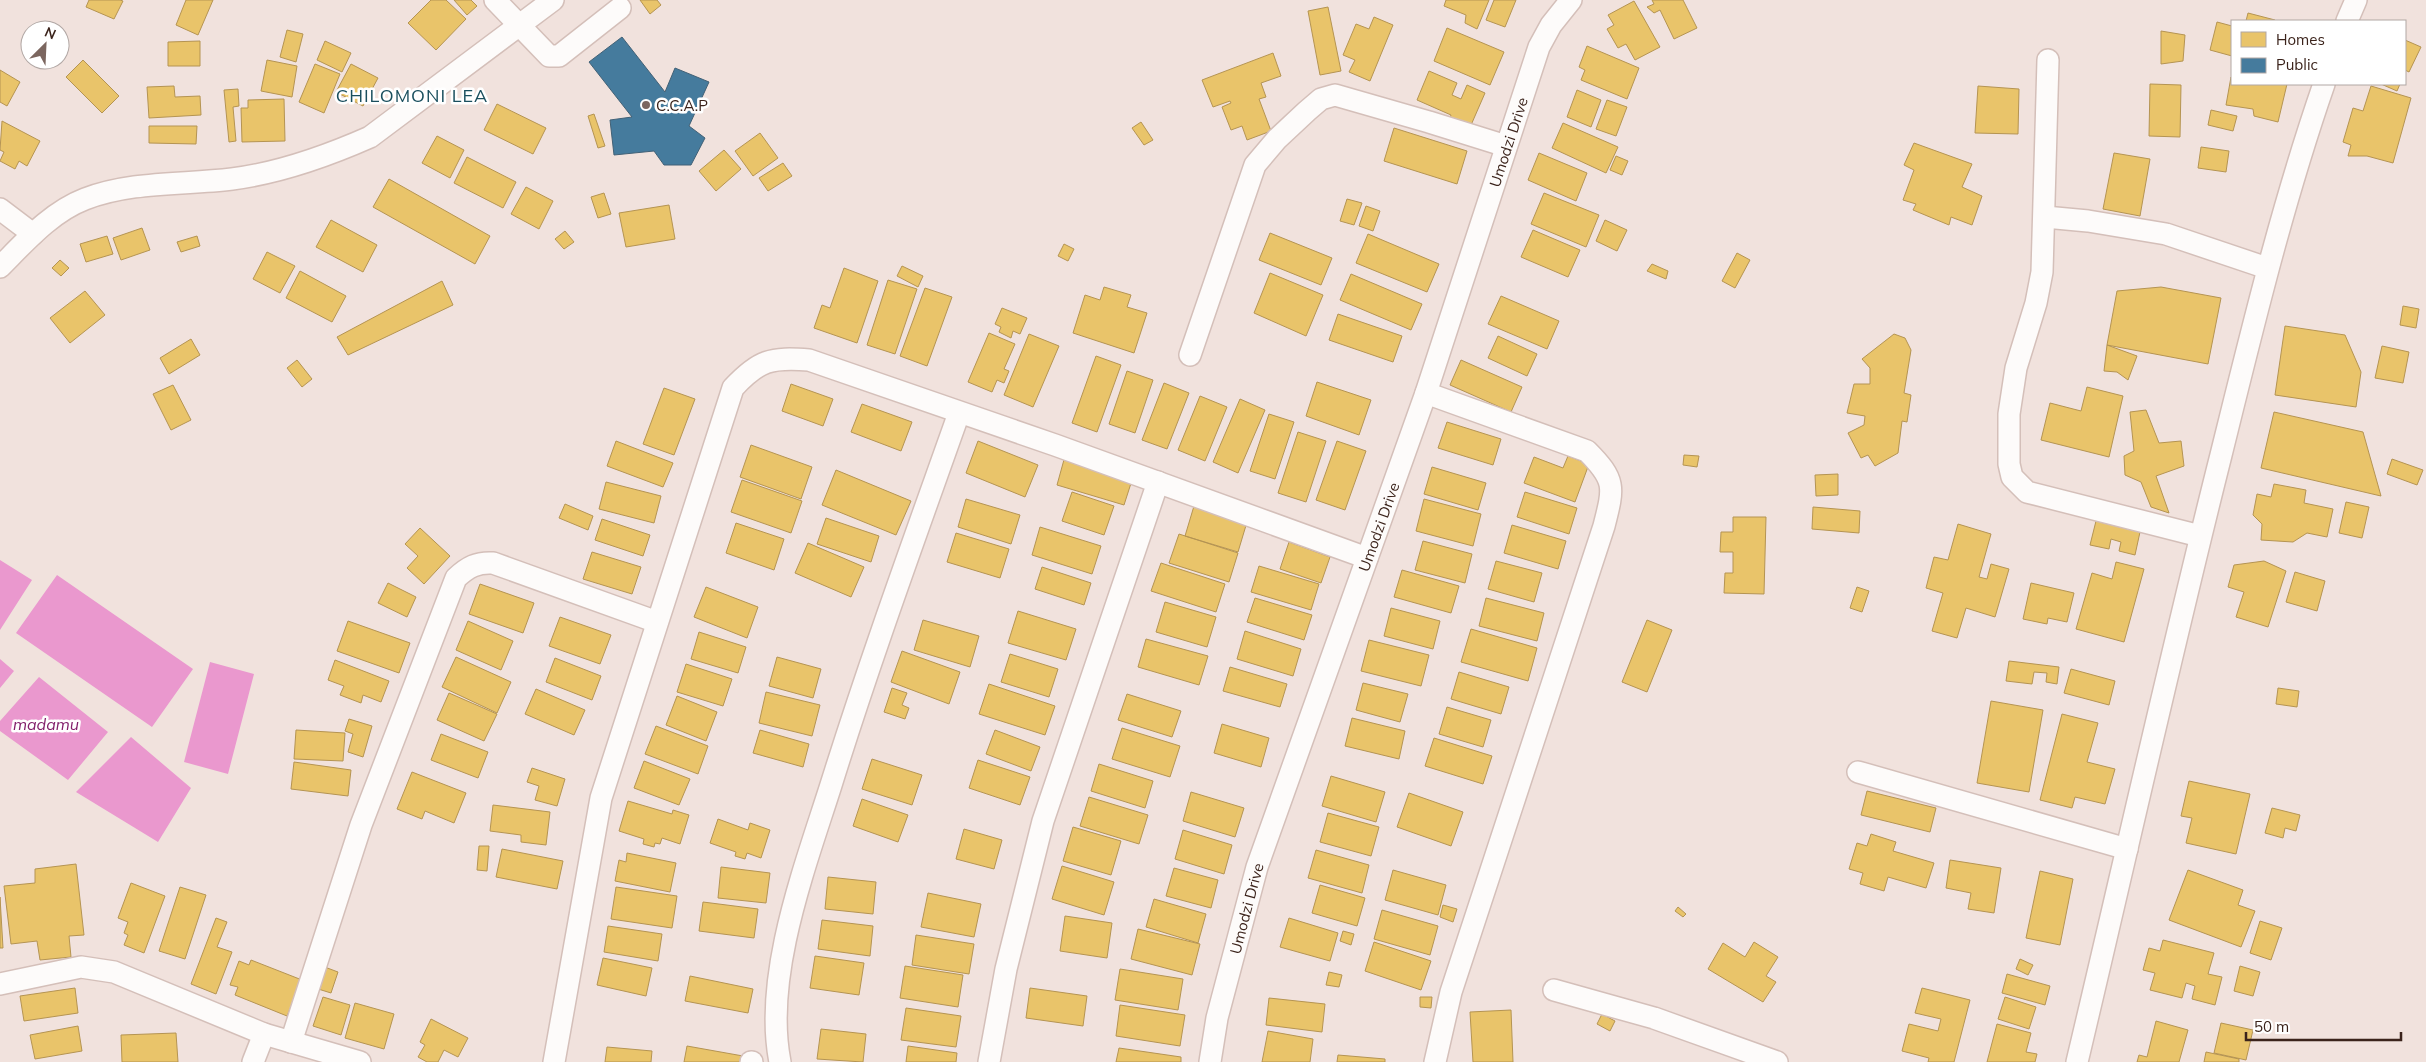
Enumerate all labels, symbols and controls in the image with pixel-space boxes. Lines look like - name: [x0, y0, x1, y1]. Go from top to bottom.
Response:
- north arrow: [20, 20, 70, 70]
- legend: [2231, 20, 2406, 85]
- text: N: [42, 23, 59, 43]
- text: Homes: [2276, 30, 2325, 49]
- text: Public: [2276, 55, 2318, 74]
- district label: CHILOMONI LEA: [336, 84, 488, 107]
- street label: Umodzi Drive: [1484, 95, 1531, 189]
- place label: C.C.A.P: [656, 96, 708, 115]
- marker: C.C.A.P: [640, 99, 652, 111]
- street label: Umodzi Drive: [1354, 480, 1403, 574]
- water label: madamu: [13, 714, 79, 734]
- street label: Umodzi Drive: [1225, 861, 1267, 956]
- scale bar: [2246, 1010, 2401, 1042]
- text: 50 m: [2254, 1017, 2289, 1036]

